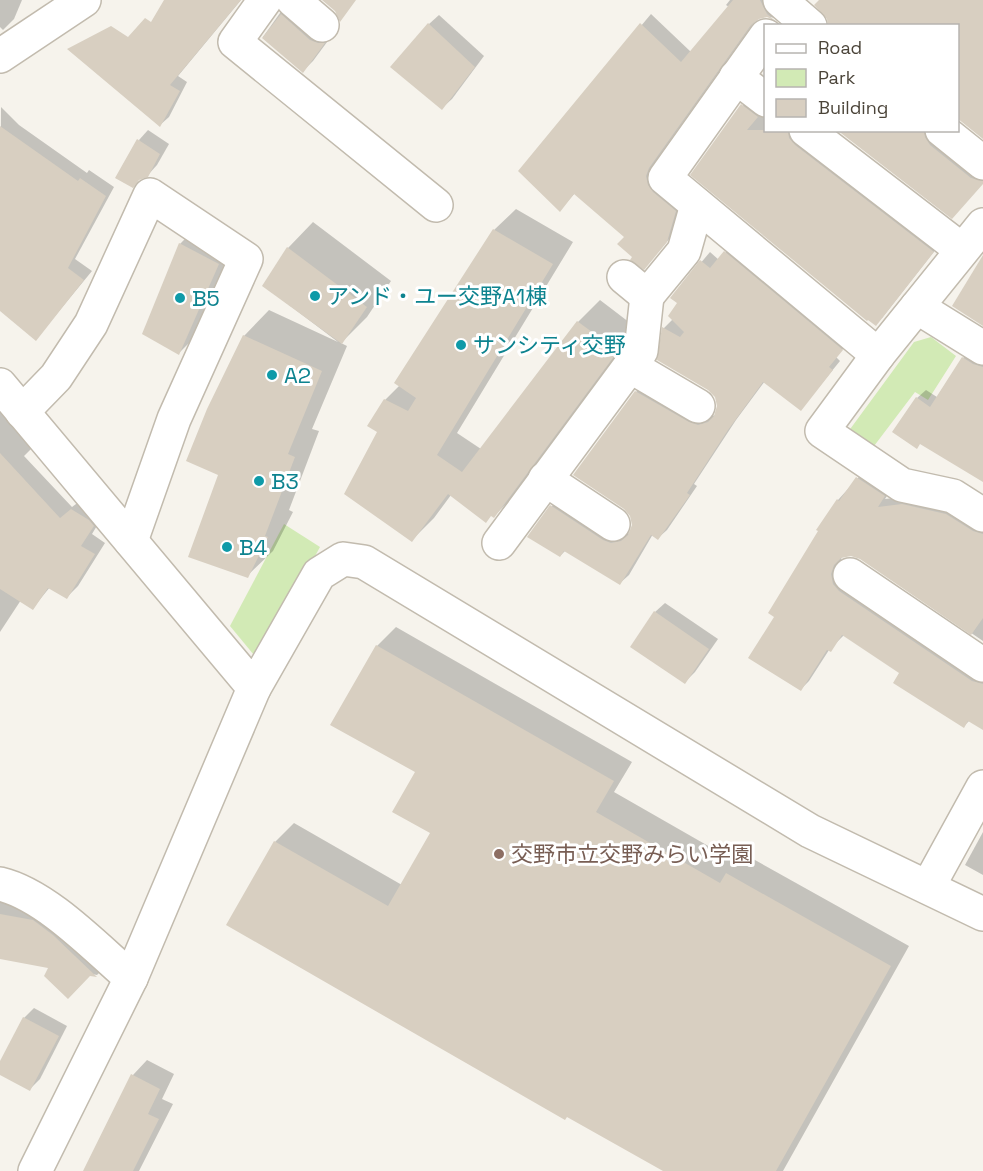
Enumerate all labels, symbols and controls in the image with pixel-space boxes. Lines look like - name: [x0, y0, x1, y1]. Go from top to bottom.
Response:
- legend: [764, 24, 959, 132]
- text: Road: [818, 36, 862, 59]
- text: Park: [818, 66, 856, 89]
- text: Building: [818, 96, 888, 119]
- place label: アンド・ユー交野A1棟: [327, 282, 547, 310]
- place label: B5: [192, 284, 220, 312]
- marker: アンド・ユー交野A1棟: [308, 289, 322, 303]
- marker: B5: [173, 291, 187, 305]
- place label: サンシティ交野: [473, 331, 626, 359]
- marker: サンシティ交野: [454, 338, 468, 352]
- place label: A2: [284, 361, 311, 389]
- marker: A2: [265, 368, 279, 382]
- place label: B3: [271, 467, 299, 495]
- marker: B3: [252, 474, 266, 488]
- place label: B4: [239, 533, 268, 561]
- marker: B4: [220, 540, 234, 554]
- place label: 交野市立交野みらい学園: [511, 840, 753, 868]
- marker: 交野市立交野みらい学園: [492, 847, 506, 861]

